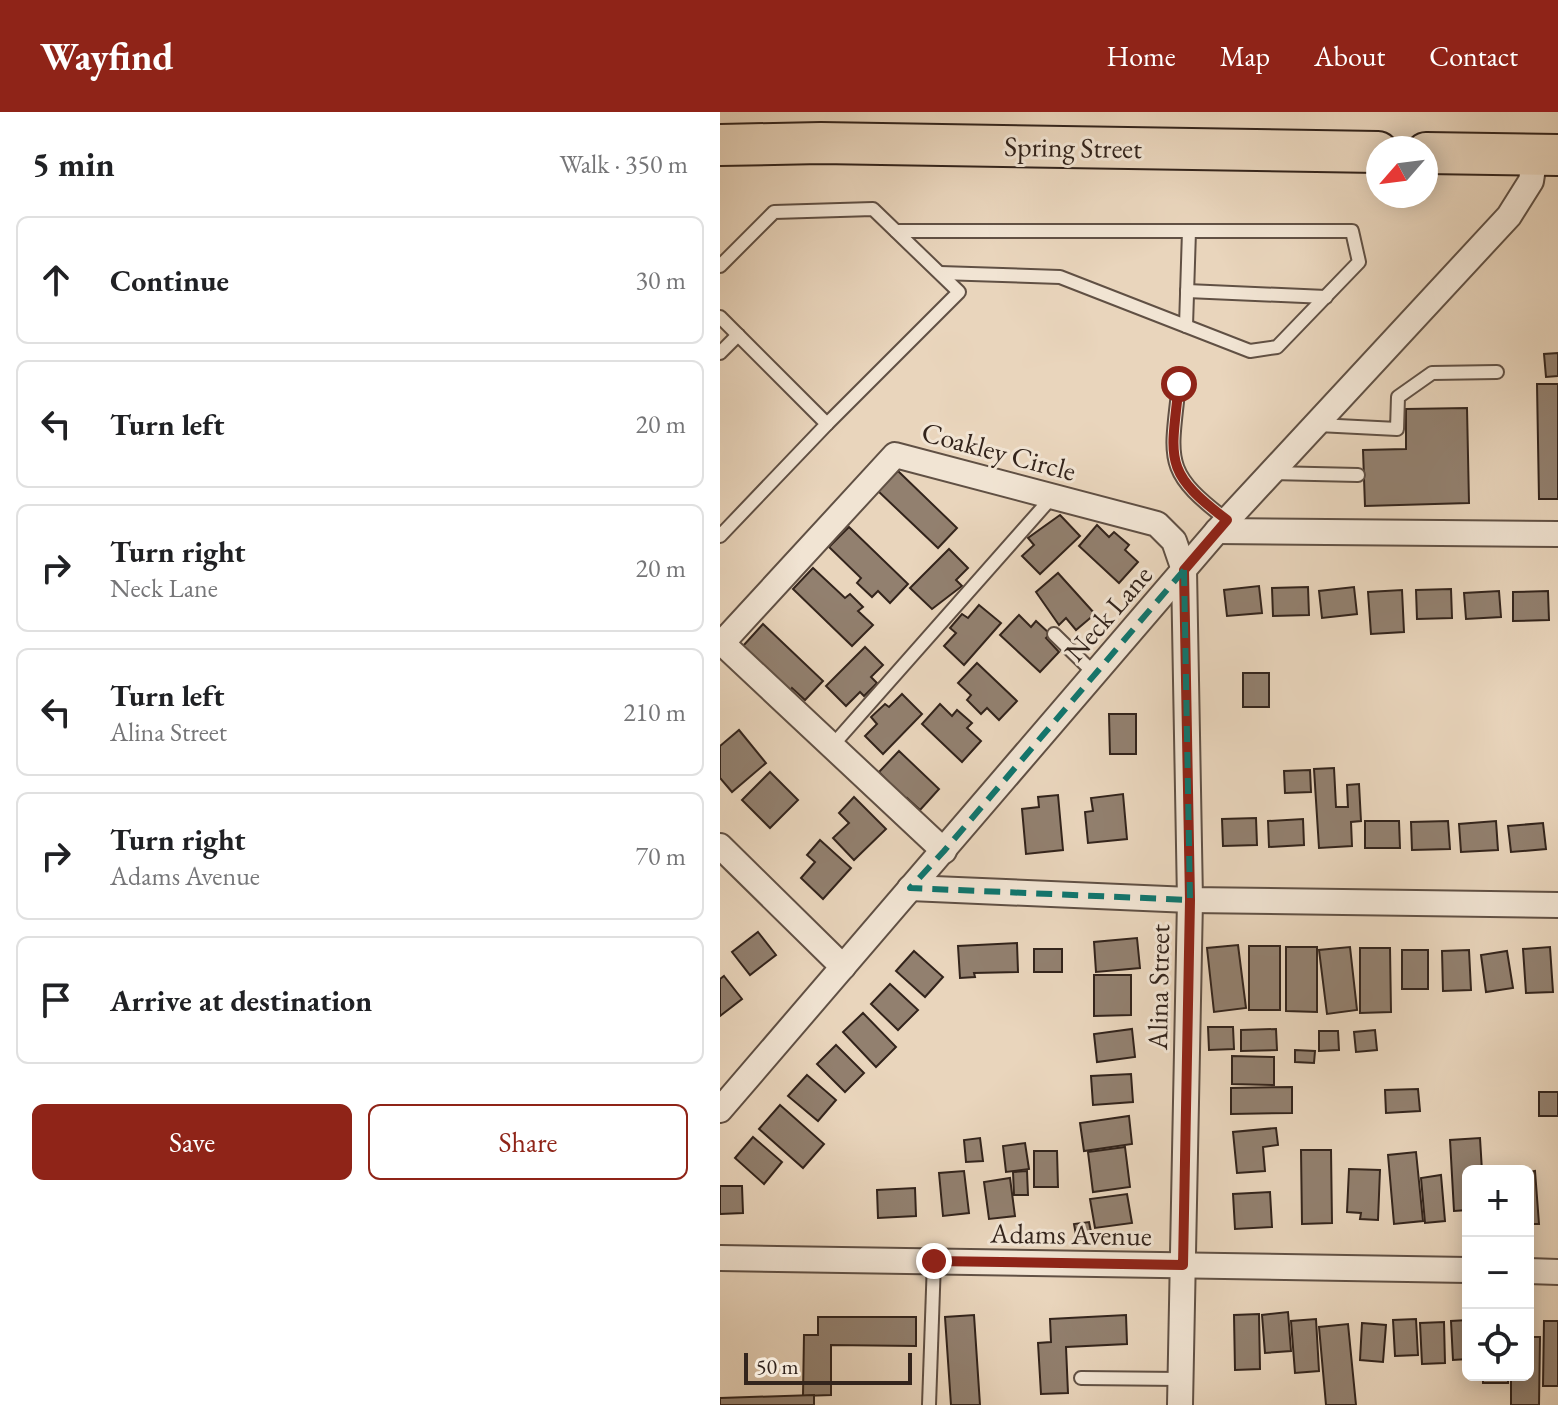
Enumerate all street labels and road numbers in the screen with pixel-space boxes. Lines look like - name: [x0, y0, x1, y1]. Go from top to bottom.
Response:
- street label: Spring Street: [1004, 128, 1142, 166]
- street label: Coakley Circle: [918, 413, 1080, 489]
- street label: Neck Lane: [1056, 557, 1160, 669]
- street label: Alina Street: [1139, 923, 1177, 1051]
- street label: Adams Avenue: [989, 1215, 1152, 1253]

